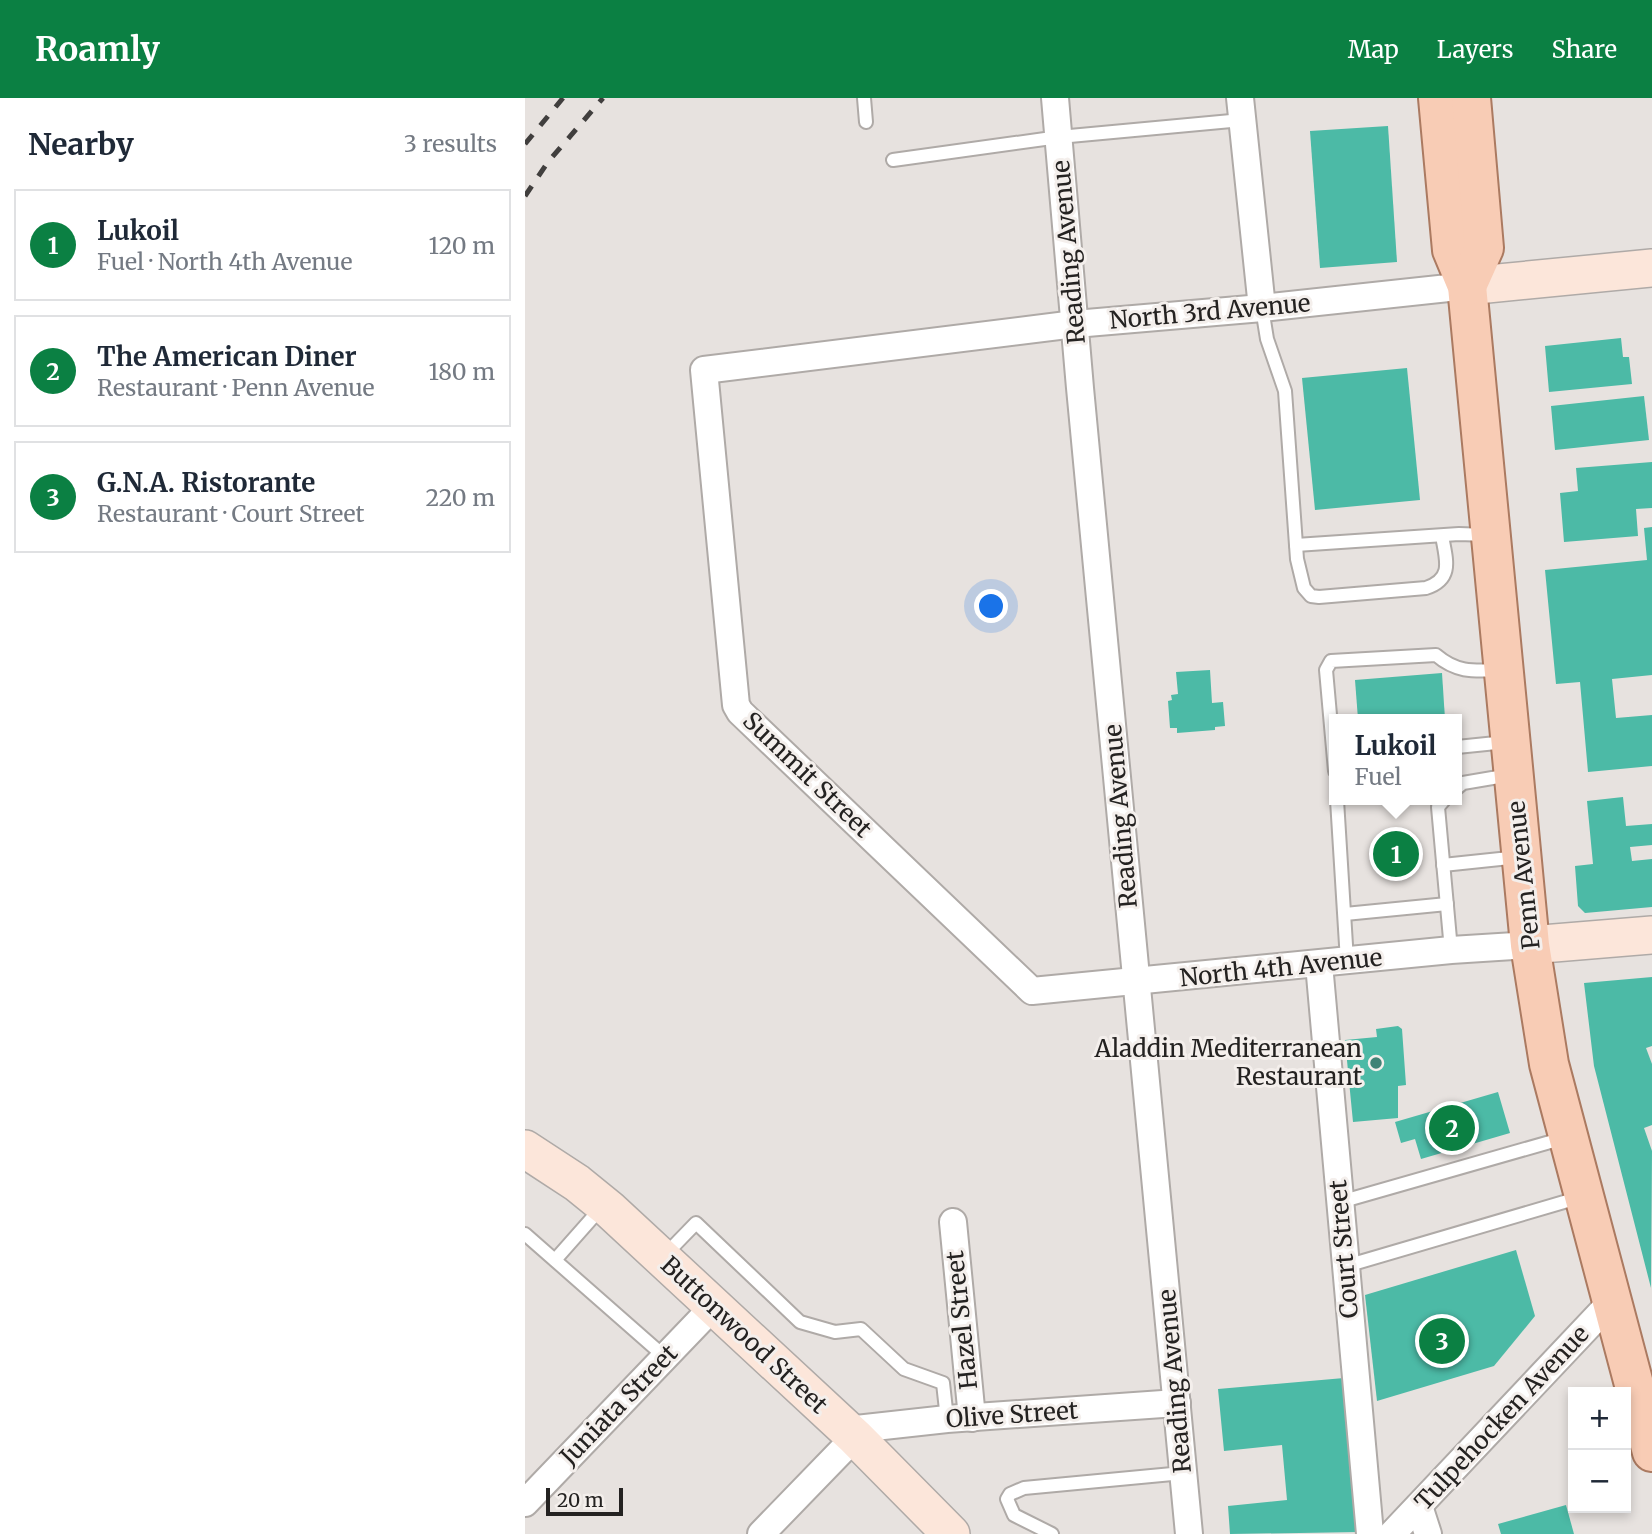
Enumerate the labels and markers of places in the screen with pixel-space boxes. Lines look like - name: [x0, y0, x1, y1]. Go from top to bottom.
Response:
- pin: 1: [1373, 828, 1419, 880]
- place label: Aladdin Mediterranean Restaurant: [1094, 1033, 1363, 1092]
- marker: Aladdin Mediterranean Restaurant: [1368, 1055, 1384, 1071]
- pin: 2: [1429, 1102, 1475, 1154]
- pin: 3: [1419, 1315, 1465, 1367]

